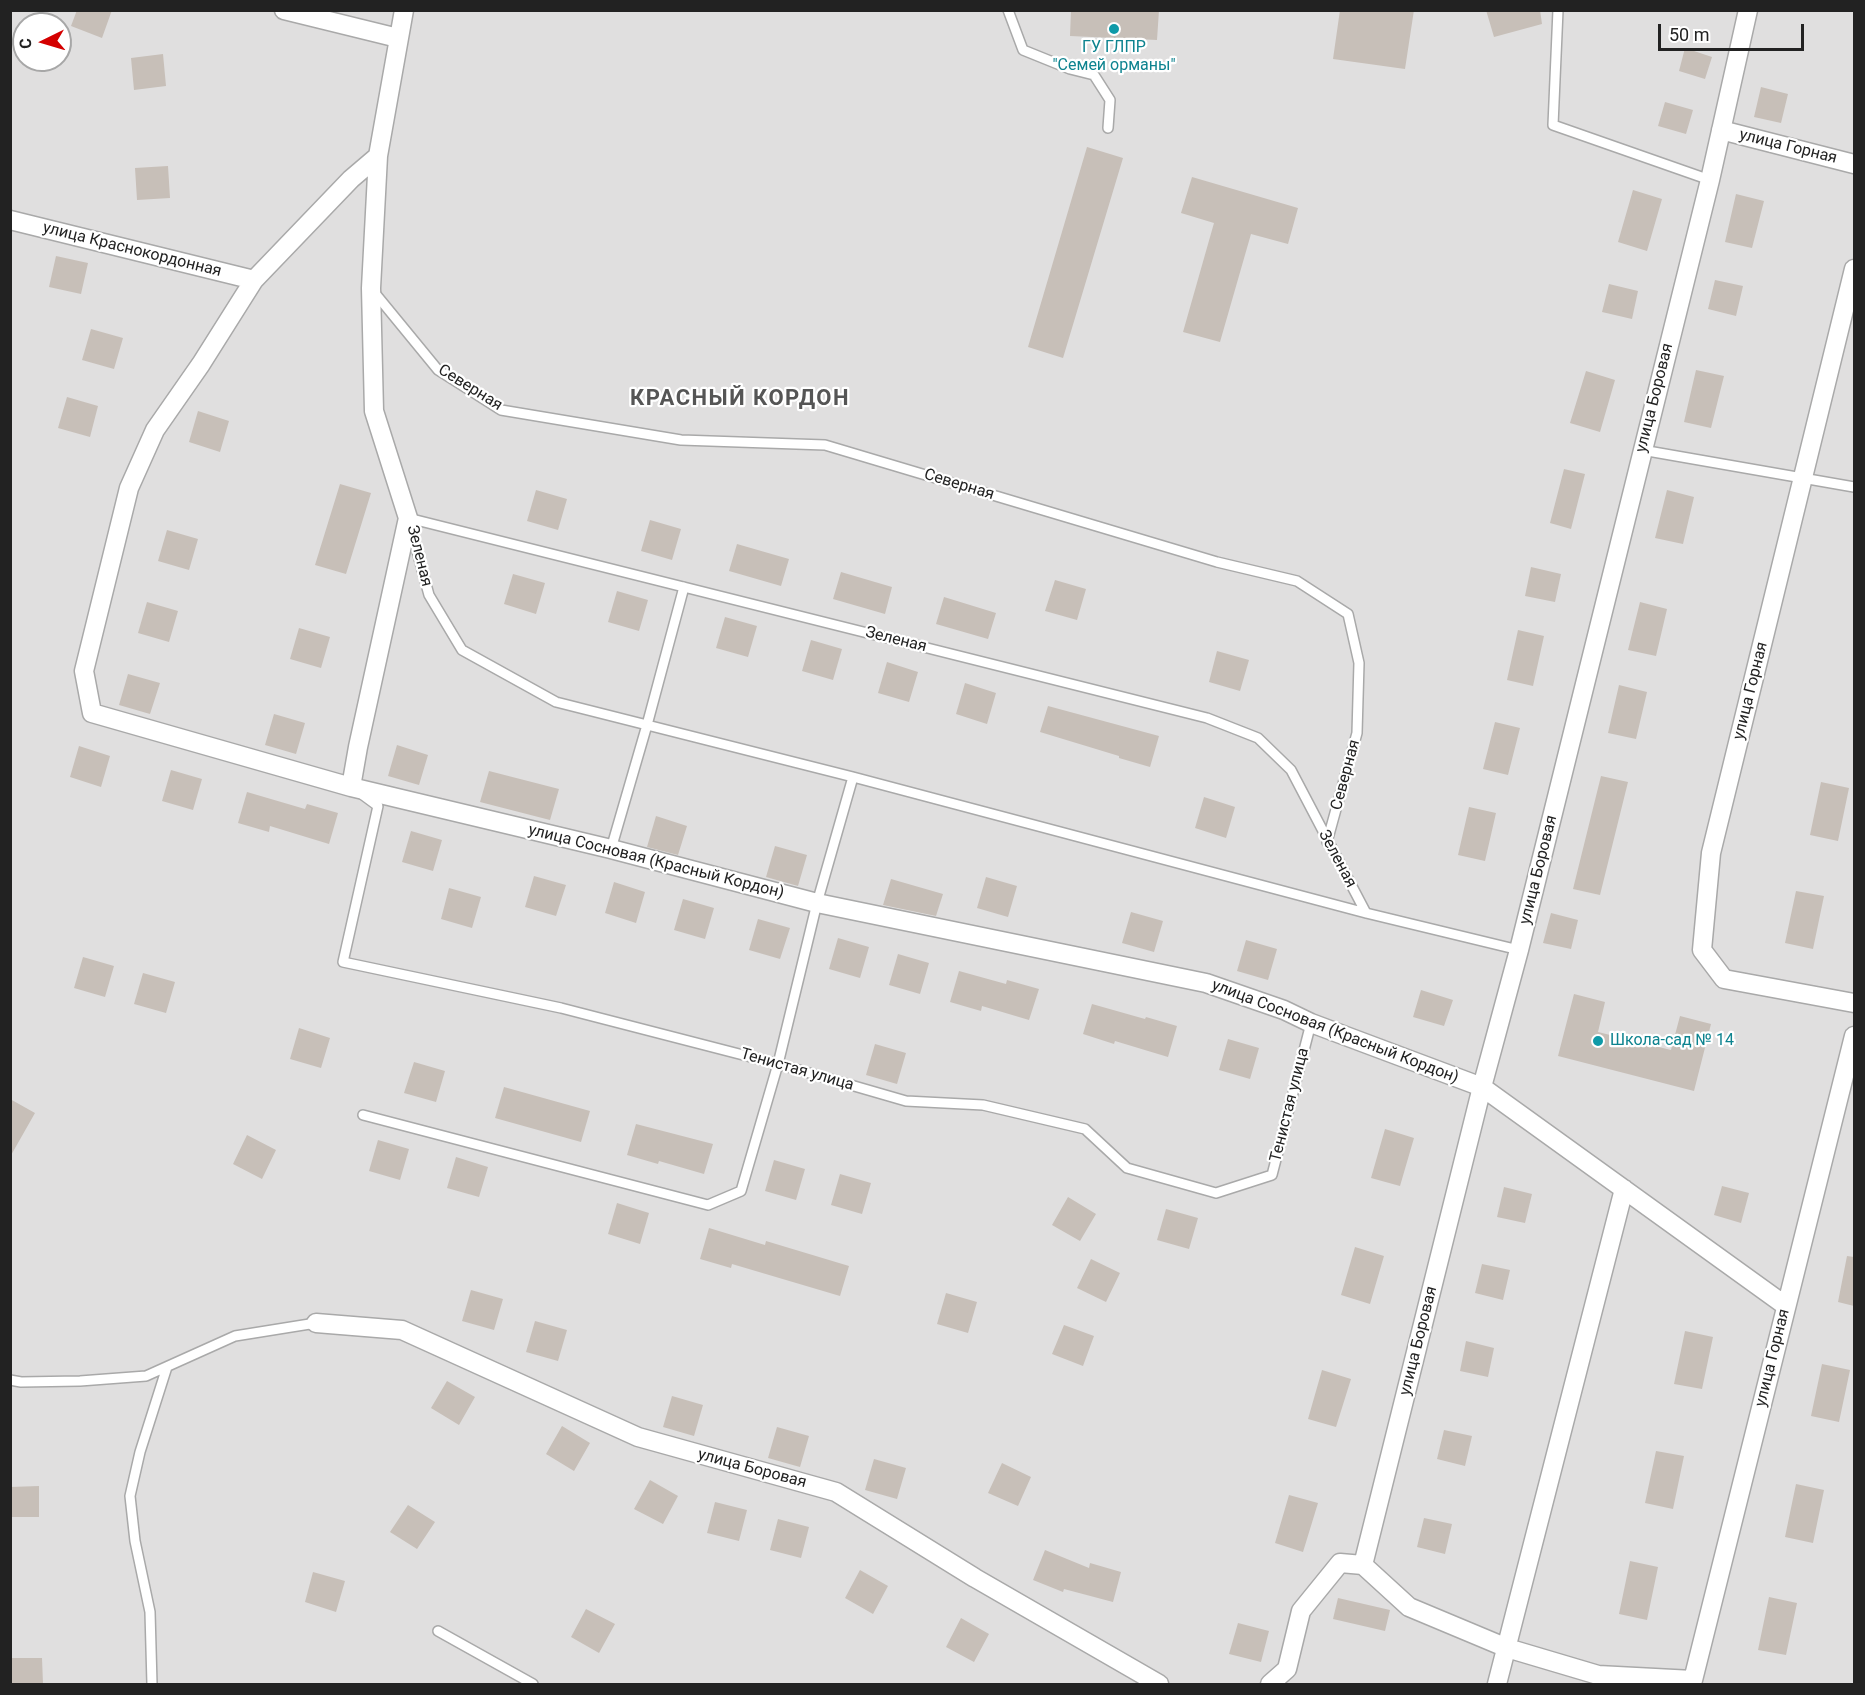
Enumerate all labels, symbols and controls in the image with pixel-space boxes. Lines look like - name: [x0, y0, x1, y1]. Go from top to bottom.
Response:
- north arrow: [12, 12, 72, 72]
- scale bar: [1661, 12, 1806, 50]
- marker: ГУ ГЛПР "Семей орманы": [1107, 22, 1121, 36]
- text: 50 m: [1669, 24, 1709, 45]
- text: С: [16, 37, 35, 49]
- place label: ГУ ГЛПР "Семей орманы": [1052, 38, 1176, 76]
- street label: улица Горная: [1737, 126, 1839, 168]
- street label: улица Краснокордонная: [41, 218, 223, 282]
- street label: улица Боровая: [1632, 341, 1678, 455]
- street label: Северная: [434, 361, 506, 415]
- district label: КРАСНЫЙ КОРДОН: [630, 386, 850, 412]
- street label: Северная: [922, 465, 996, 505]
- street label: Зеленая: [402, 523, 436, 589]
- street label: Зеленая: [863, 623, 929, 657]
- street label: улица Горная: [1730, 640, 1772, 742]
- street label: Северная: [1327, 738, 1365, 812]
- street label: улица Боровая: [1516, 813, 1562, 927]
- street label: улица Сосновая (Красный Кордон): [526, 821, 786, 903]
- street label: Зеленая: [1314, 827, 1360, 891]
- street label: улица Сосновая (Красный Кордон): [1209, 976, 1461, 1088]
- place label: Школа-сад № 14: [1610, 1031, 1734, 1051]
- marker: Школа-сад № 14: [1591, 1034, 1605, 1048]
- street label: Тенистая улица: [738, 1045, 856, 1095]
- street label: Тенистая улица: [1267, 1046, 1313, 1164]
- street label: улица Боровая: [1396, 1284, 1442, 1398]
- street label: улица Горная: [1752, 1307, 1794, 1409]
- street label: улица Боровая: [695, 1445, 809, 1493]

